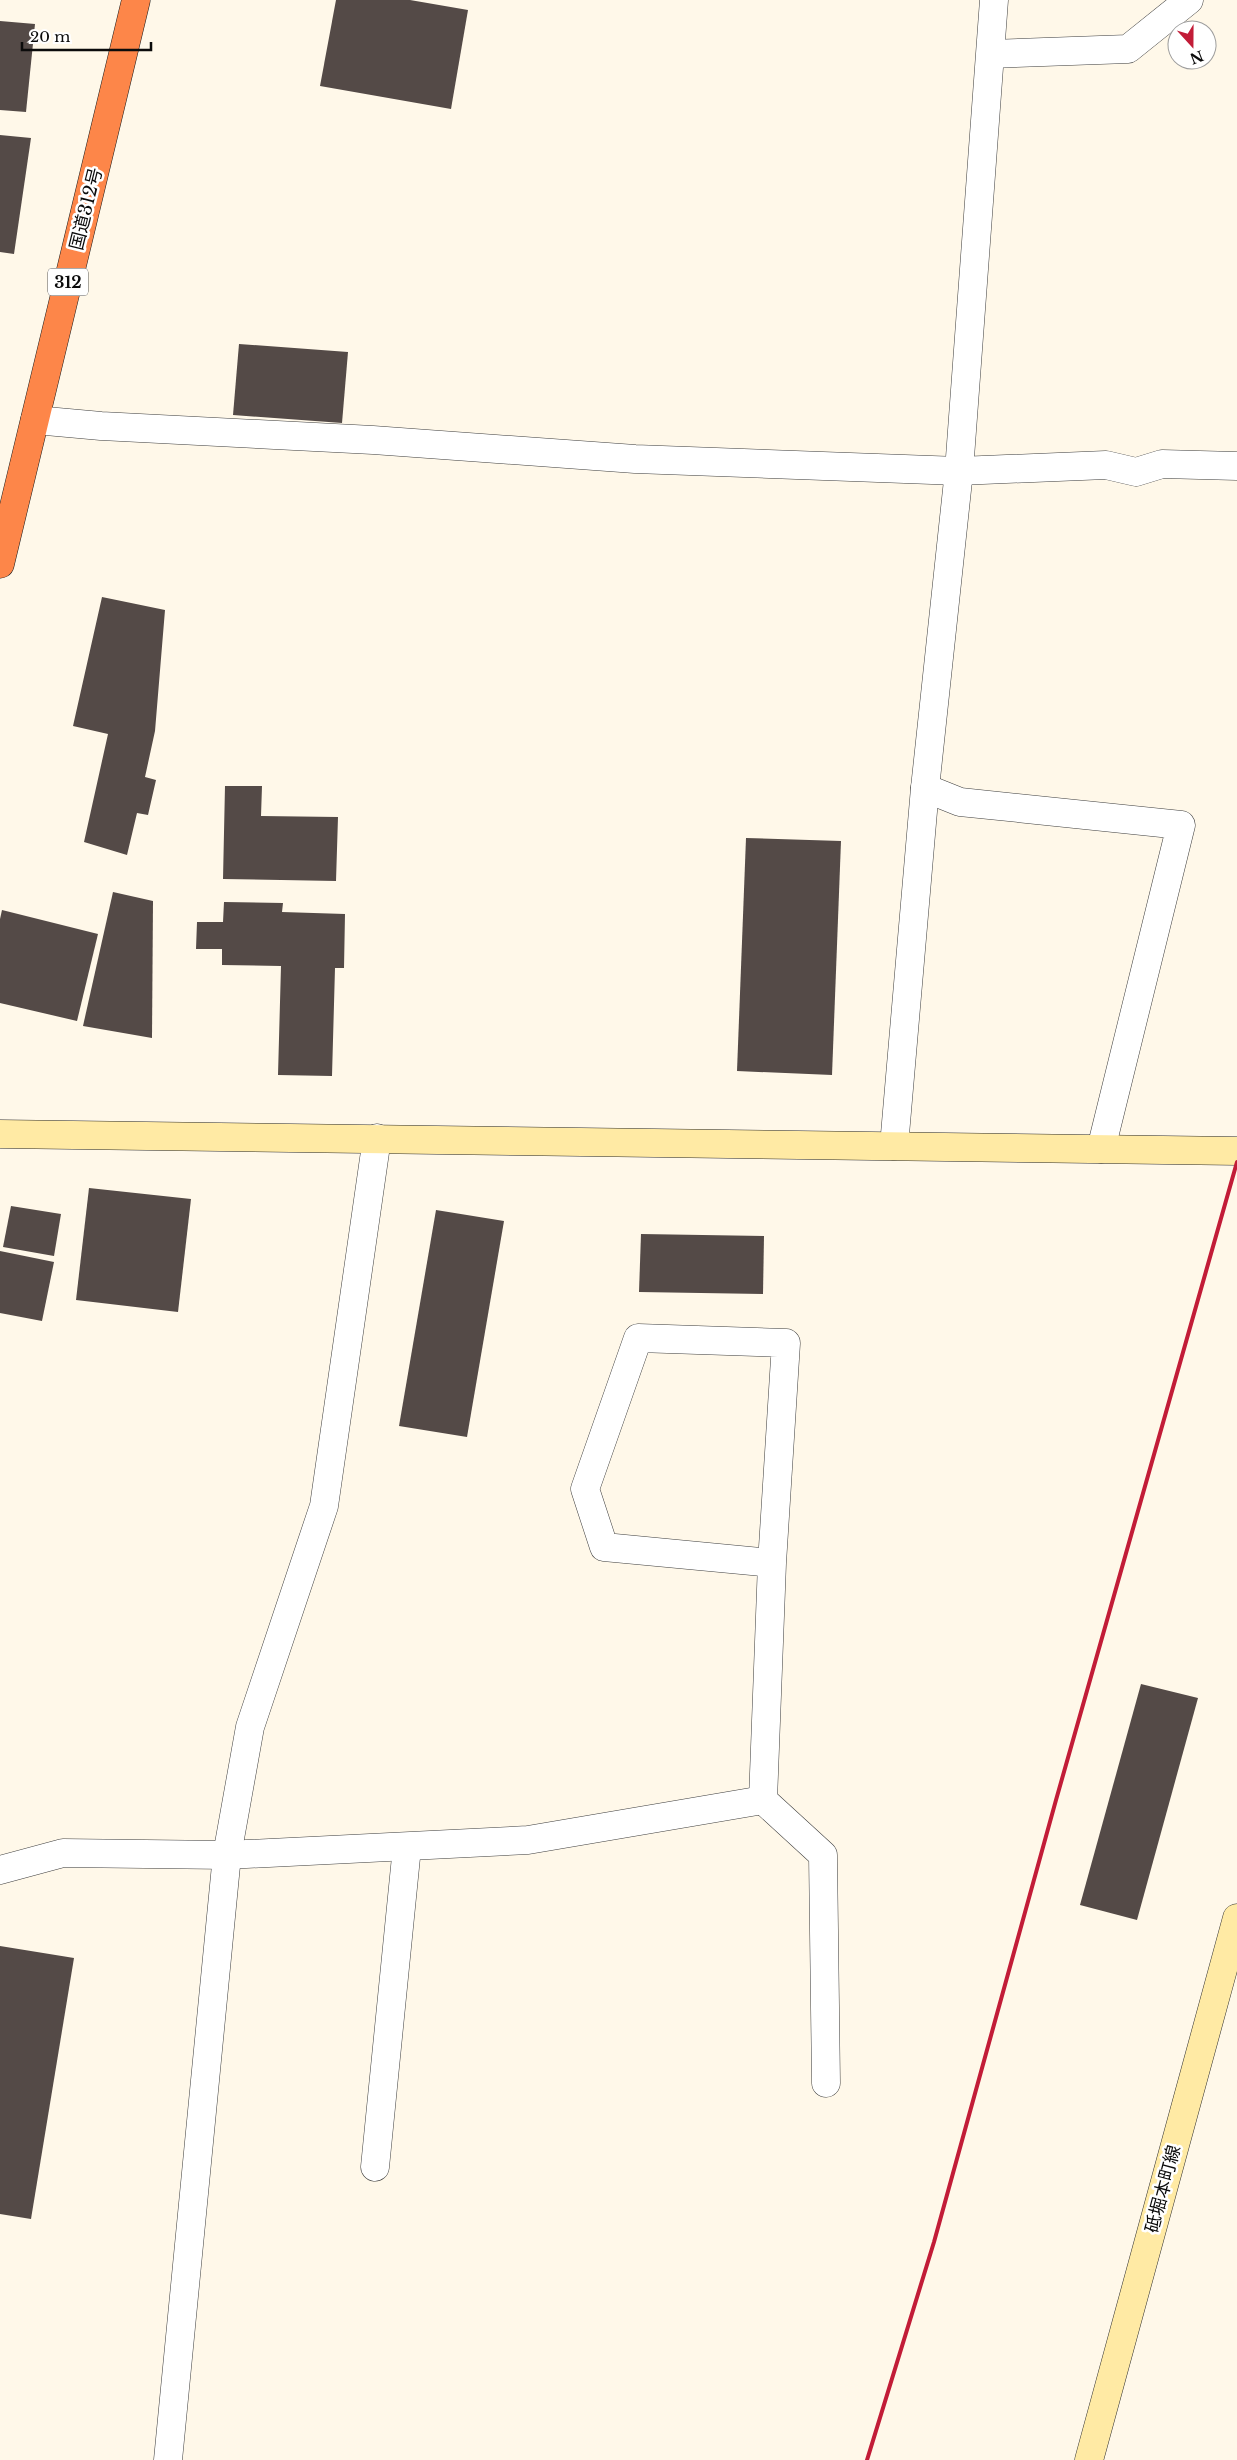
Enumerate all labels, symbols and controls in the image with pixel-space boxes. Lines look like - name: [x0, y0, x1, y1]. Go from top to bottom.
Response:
- scale bar: [22, 20, 151, 52]
- north arrow: [1167, 20, 1217, 70]
- text: 20 m: [30, 27, 70, 46]
- text: N: [1187, 46, 1206, 68]
- street label: 国道312号: [65, 165, 107, 253]
- road number: 312: [48, 268, 88, 296]
- street label: 砥堀本町線: [1141, 2143, 1185, 2235]

